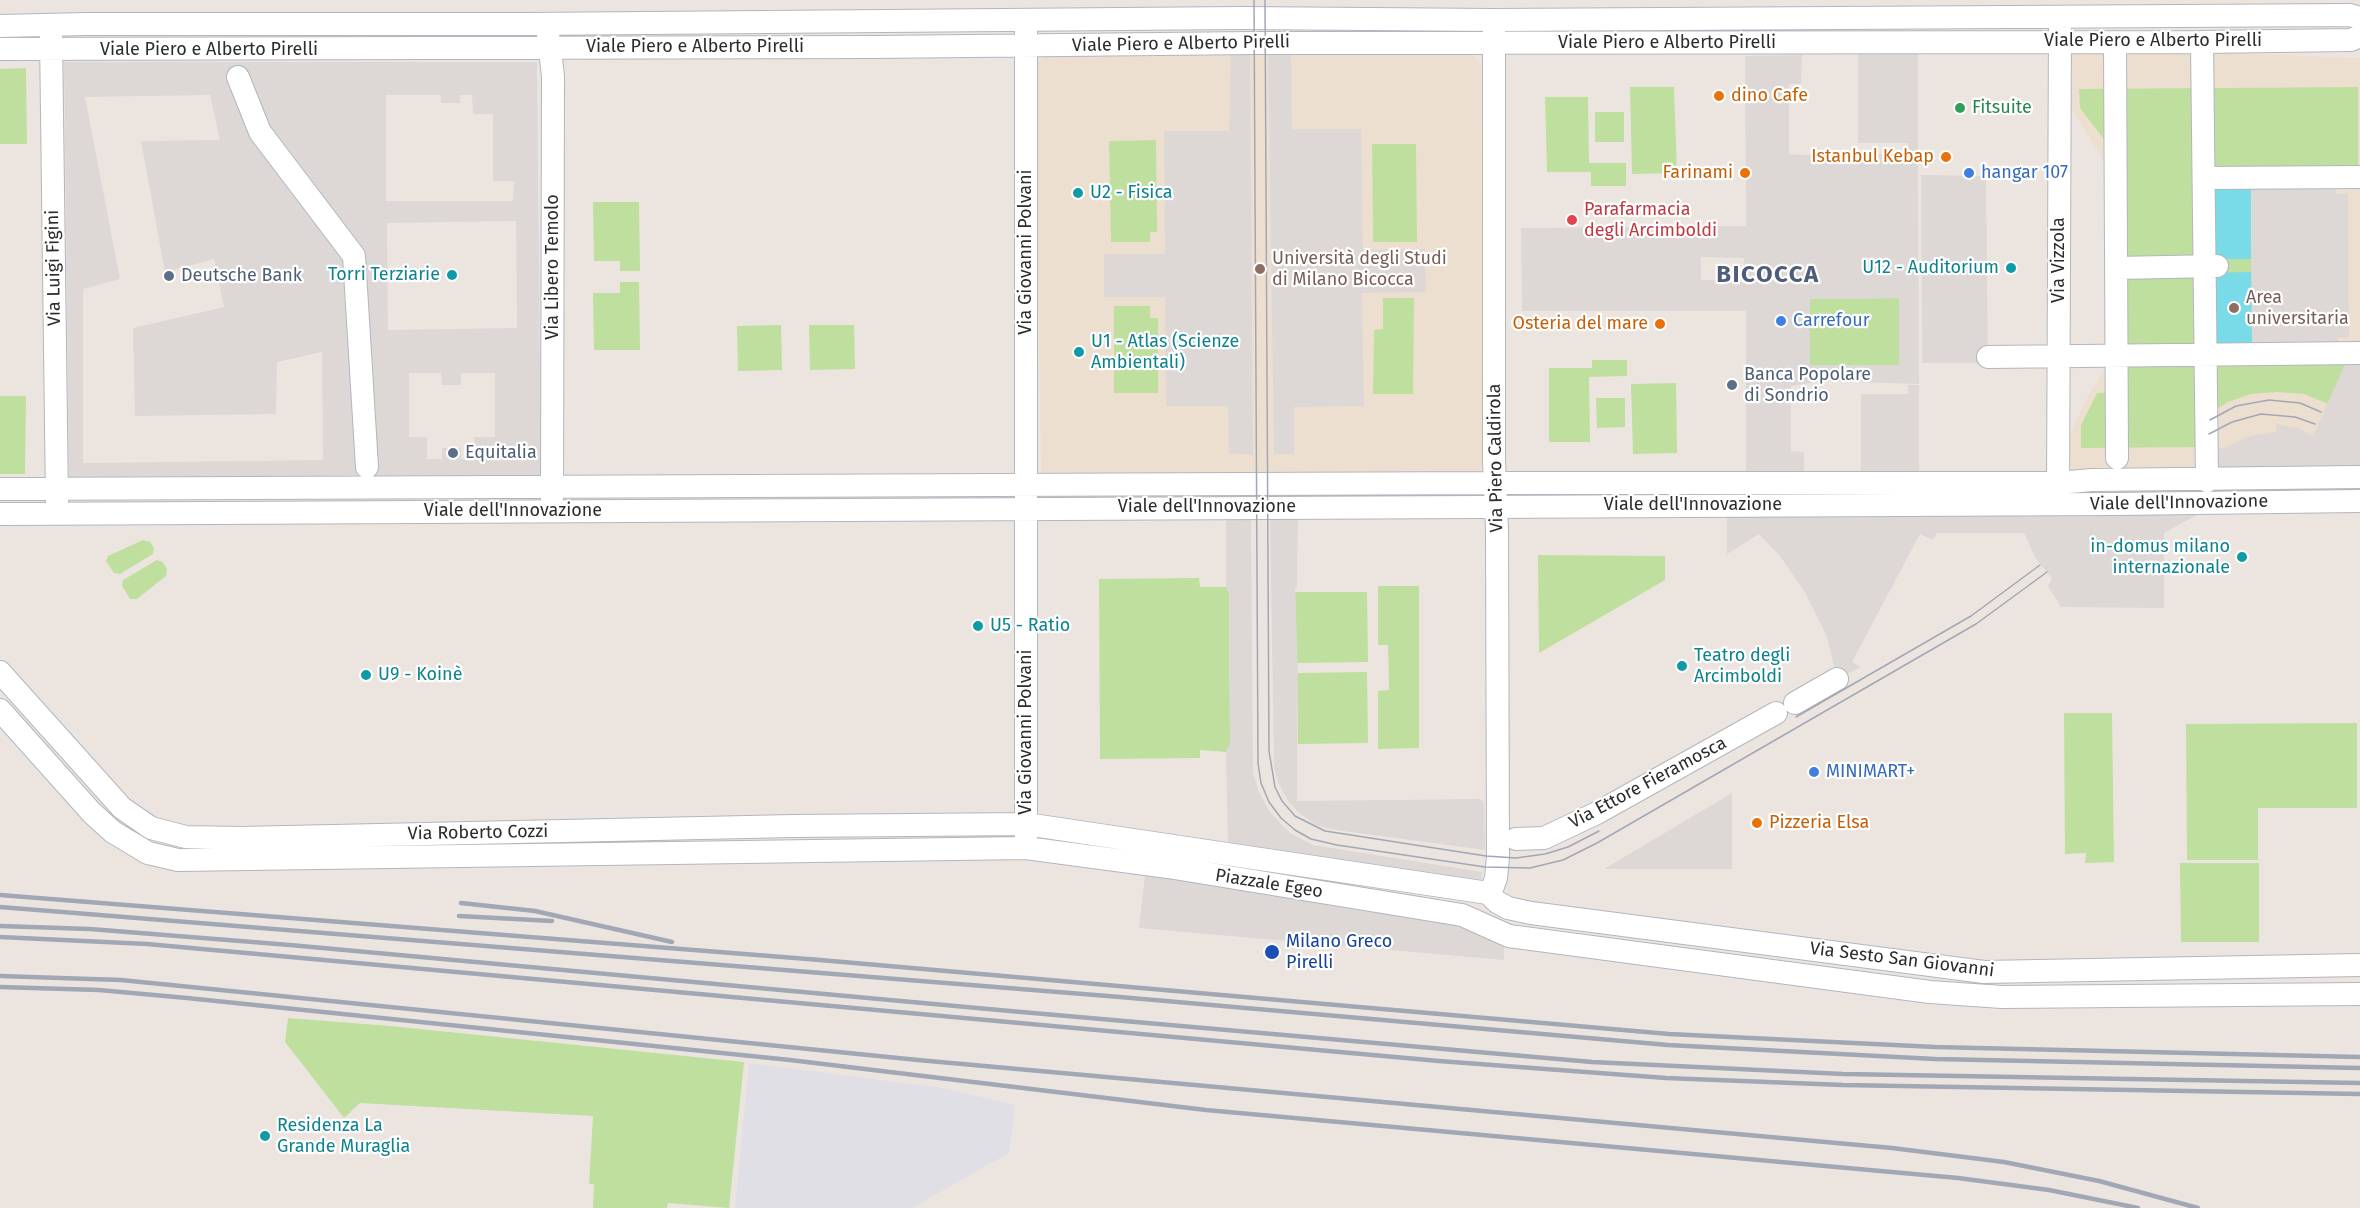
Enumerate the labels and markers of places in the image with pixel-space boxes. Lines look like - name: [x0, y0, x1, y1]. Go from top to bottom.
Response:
- place label: dino Cafe: [1731, 85, 1808, 107]
- marker: dino Cafe: [1712, 89, 1726, 103]
- place label: Fitsuite: [1972, 97, 2032, 119]
- marker: Fitsuite: [1953, 101, 1967, 115]
- place label: Istanbul Kebap: [1811, 146, 1934, 168]
- marker: Istanbul Kebap: [1939, 150, 1953, 164]
- place label: Farinami: [1663, 162, 1733, 184]
- place label: hangar 107: [1981, 162, 2068, 184]
- marker: Farinami: [1738, 166, 1752, 180]
- marker: hangar 107: [1962, 166, 1976, 180]
- place label: U2 - Fisica: [1090, 182, 1173, 204]
- marker: U2 - Fisica: [1071, 186, 1085, 200]
- place label: Parafarmacia degli Arcimboldi: [1584, 199, 1717, 242]
- marker: Parafarmacia degli Arcimboldi: [1565, 213, 1579, 227]
- place label: Università degli Studi di Milano Bicocca: [1272, 248, 1447, 290]
- place label: U12 - Auditorium: [1862, 257, 1999, 279]
- marker: U12 - Auditorium: [2004, 261, 2018, 275]
- marker: Università degli Studi di Milano Bicocca: [1253, 262, 1267, 276]
- place label: Torri Terziarie: [328, 264, 440, 286]
- place label: Deutsche Bank: [181, 265, 302, 287]
- marker: Torri Terziarie: [445, 268, 459, 282]
- marker: Deutsche Bank: [162, 269, 176, 283]
- place label: Area universitaria: [2246, 287, 2349, 330]
- marker: Area universitaria: [2227, 301, 2241, 315]
- place label: Carrefour: [1793, 310, 1870, 332]
- place label: Osteria del mare: [1512, 313, 1648, 335]
- marker: Carrefour: [1774, 314, 1788, 328]
- marker: Osteria del mare: [1653, 317, 1667, 331]
- place label: U1 - Atlas (Scienze Ambientali): [1091, 331, 1239, 374]
- marker: U1 - Atlas (Scienze Ambientali): [1072, 345, 1086, 359]
- place label: Banca Popolare di Sondrio: [1744, 364, 1871, 406]
- marker: Banca Popolare di Sondrio: [1725, 378, 1739, 392]
- place label: Equitalia: [465, 442, 537, 464]
- marker: Equitalia: [446, 446, 460, 460]
- place label: in-domus milano internazionale: [2090, 536, 2230, 578]
- marker: in-domus milano internazionale: [2235, 550, 2249, 564]
- place label: U5 - Ratio: [990, 615, 1070, 637]
- marker: U5 - Ratio: [971, 619, 985, 633]
- place label: Teatro degli Arcimboldi: [1694, 645, 1790, 688]
- marker: Teatro degli Arcimboldi: [1675, 659, 1689, 673]
- place label: U9 - Koinè: [378, 664, 462, 686]
- marker: U9 - Koinè: [359, 668, 373, 682]
- place label: MINIMART+: [1826, 761, 1915, 783]
- marker: MINIMART+: [1807, 765, 1821, 779]
- place label: Pizzeria Elsa: [1769, 812, 1869, 834]
- marker: Pizzeria Elsa: [1750, 816, 1764, 830]
- place label: Milano Greco Pirelli: [1286, 931, 1392, 974]
- marker: Milano Greco Pirelli: [1263, 943, 1281, 961]
- place label: Residenza La Grande Muraglia: [277, 1115, 410, 1158]
- marker: Residenza La Grande Muraglia: [258, 1129, 272, 1143]

